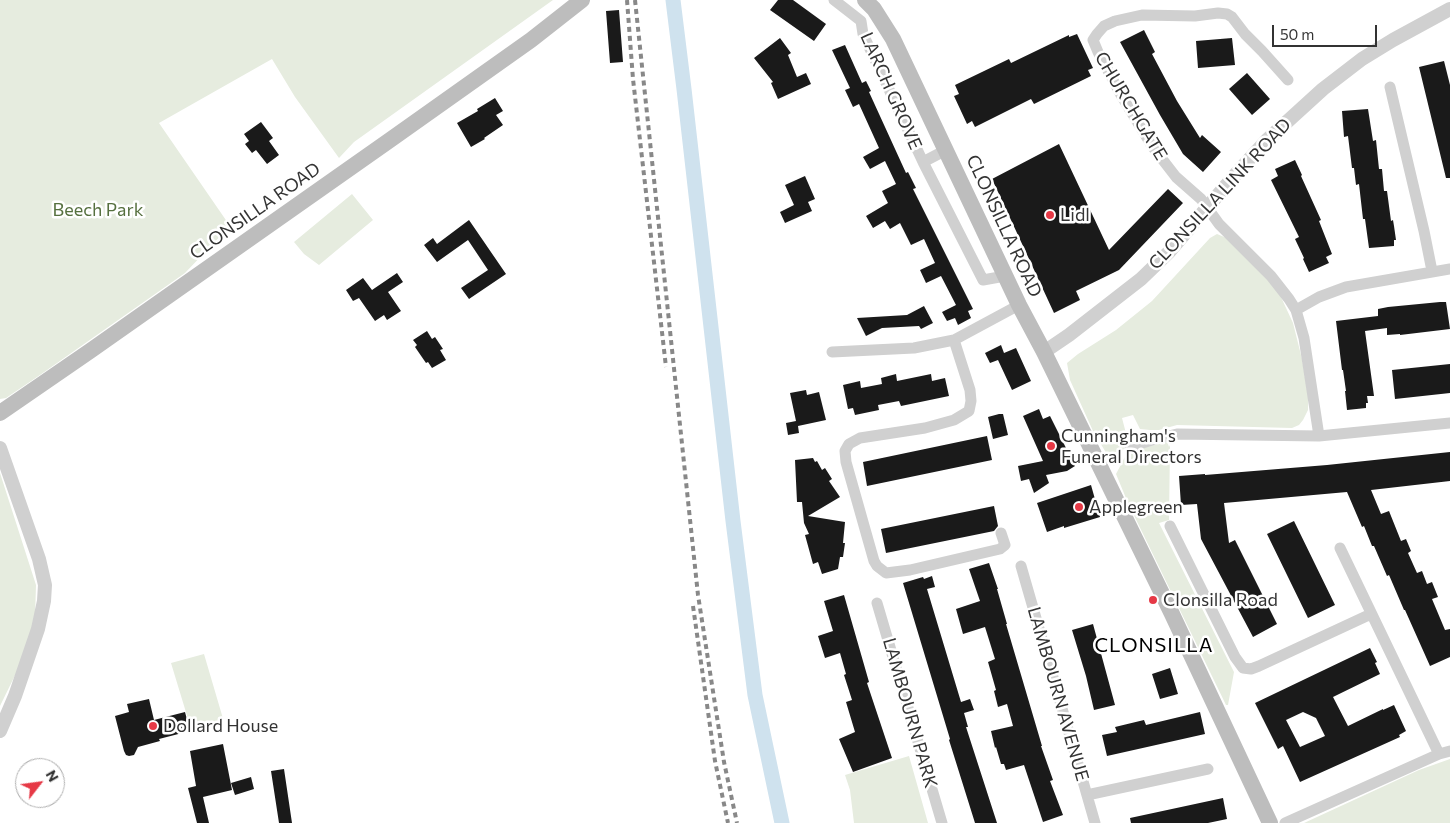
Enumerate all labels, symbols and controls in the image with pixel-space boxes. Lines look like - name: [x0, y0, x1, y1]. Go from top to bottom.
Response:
- scale bar: [1275, 15, 1380, 47]
- text: 50 m: [1280, 25, 1314, 43]
- street label: LARCH GROVE: [855, 29, 927, 153]
- street label: CHURCHGATE: [1090, 48, 1172, 164]
- street label: CLONSILLA LINK ROAD: [1144, 114, 1296, 274]
- street label: CLONSILLA ROAD: [962, 152, 1046, 300]
- street label: CLONSILLA ROAD: [186, 158, 324, 264]
- park label: Beech Park: [53, 199, 143, 221]
- place label: Lidl: [1060, 204, 1090, 226]
- marker: Lidl: [1044, 209, 1056, 221]
- place label: Cunningham's Funeral Directors: [1061, 425, 1202, 468]
- marker: Cunningham's Funeral Directors: [1045, 440, 1057, 452]
- place label: Applegreen: [1089, 496, 1183, 518]
- marker: Applegreen: [1073, 501, 1085, 513]
- place label: Clonsilla Road: [1163, 589, 1278, 611]
- marker: Clonsilla Road: [1147, 594, 1159, 606]
- street label: LAMBOURN AVENUE: [1023, 604, 1093, 784]
- district label: CLONSILLA: [1093, 633, 1215, 657]
- street label: LAMBOURN PARK: [878, 635, 942, 791]
- place label: Dollard House: [163, 715, 278, 737]
- marker: Dollard House: [147, 720, 159, 732]
- north arrow: [15, 758, 65, 808]
- text: N: [43, 767, 63, 785]

